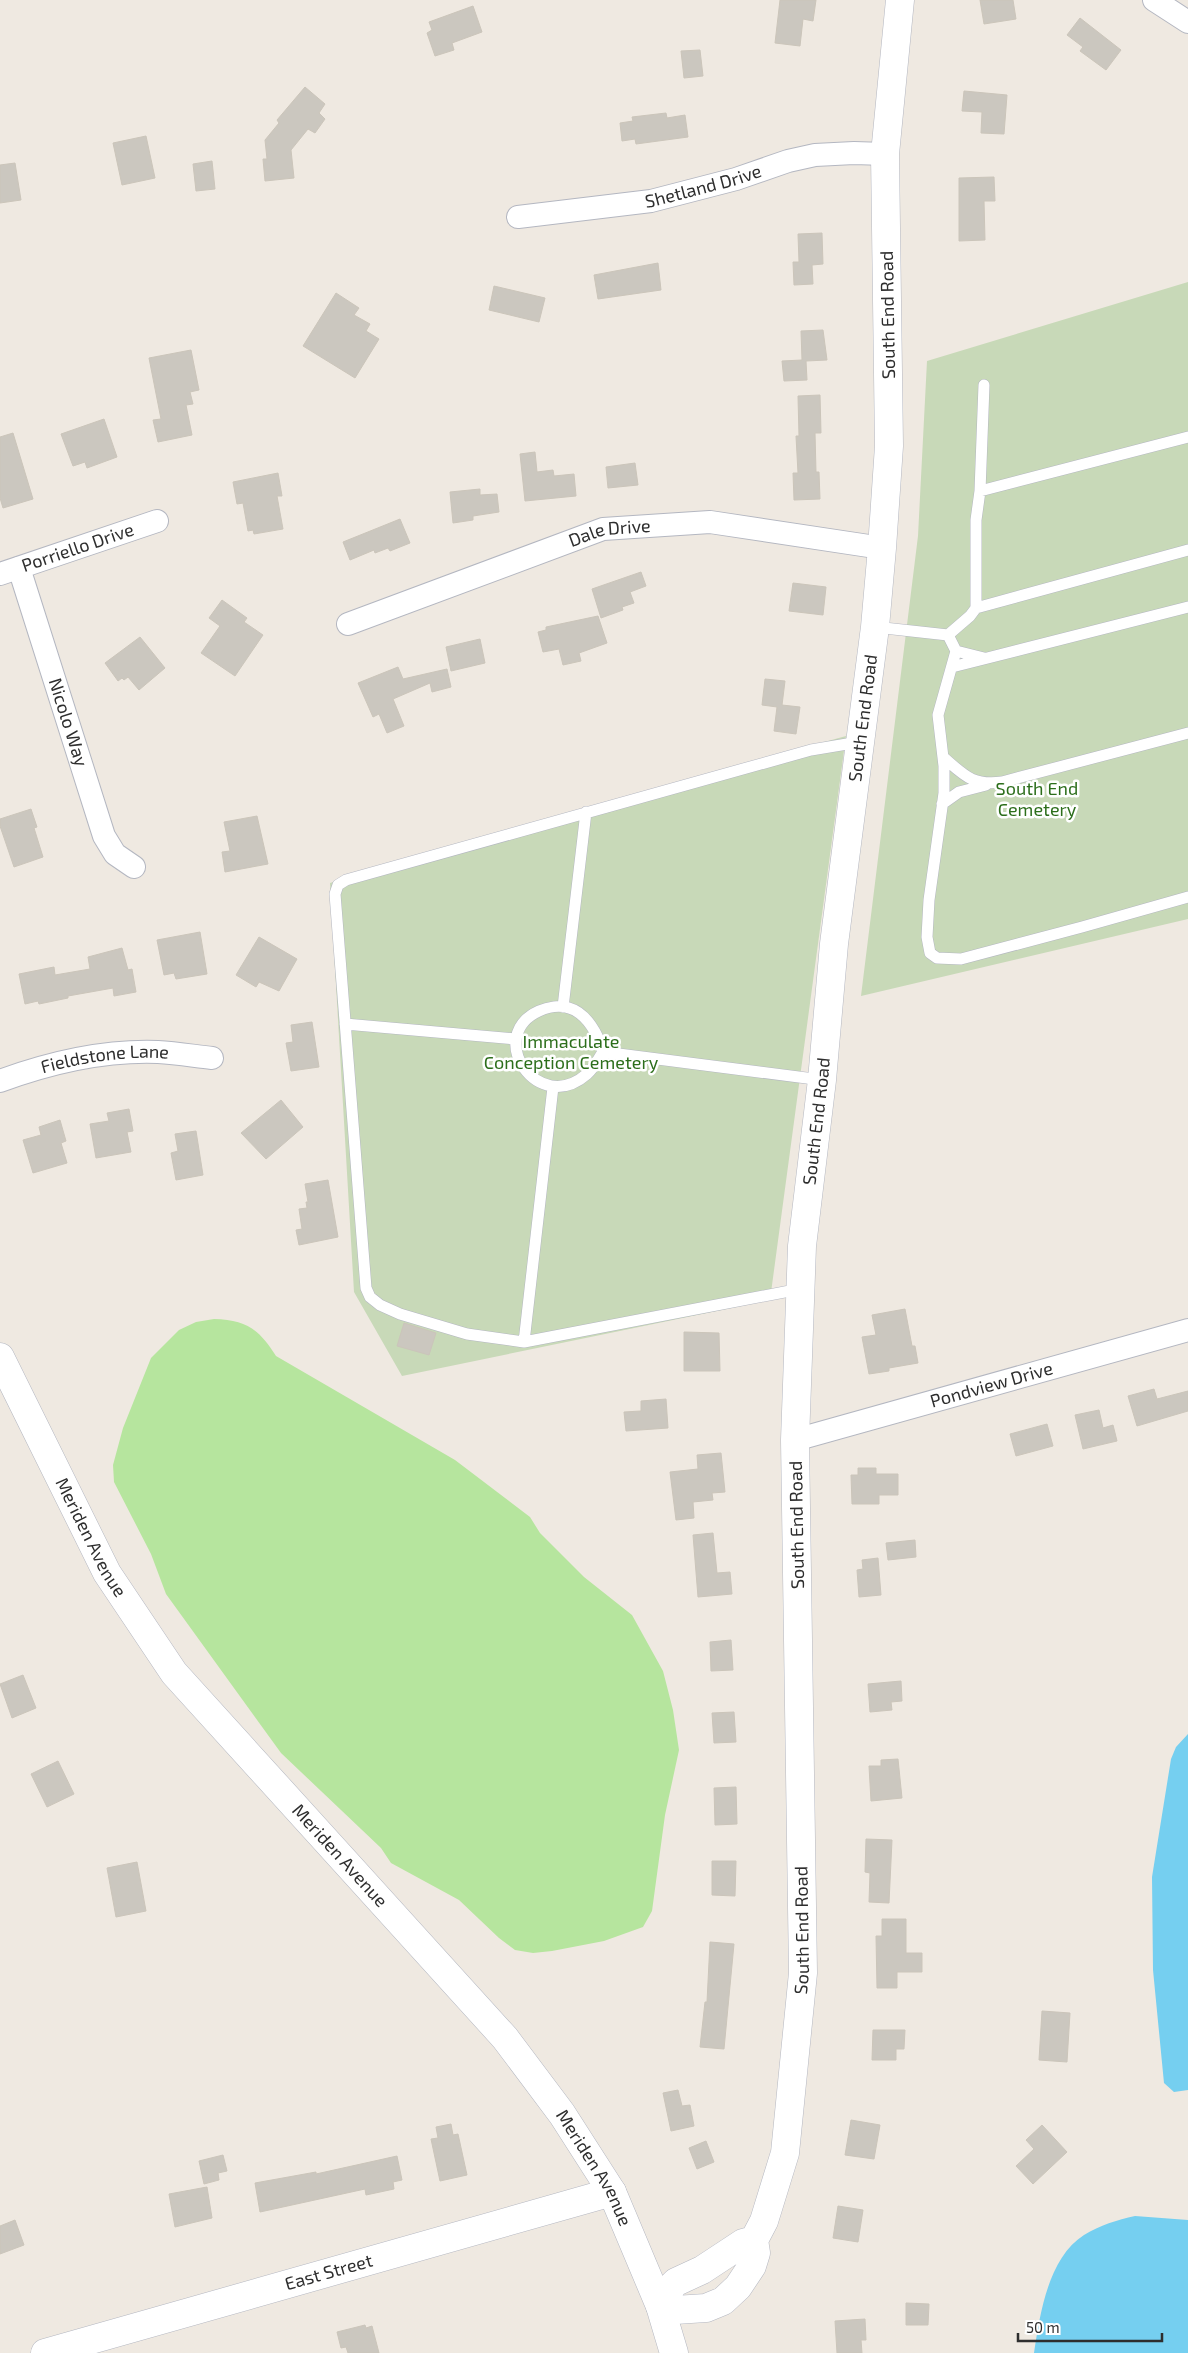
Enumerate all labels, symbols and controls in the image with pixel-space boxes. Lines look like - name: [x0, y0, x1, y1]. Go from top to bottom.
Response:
- street label: Shetland Drive: [644, 159, 764, 212]
- street label: South End Road: [875, 251, 899, 379]
- street label: Dale Drive: [565, 514, 651, 551]
- street label: Porriello Drive: [18, 518, 136, 576]
- street label: South End Road: [843, 653, 881, 783]
- street label: Nicolo Way: [45, 675, 93, 770]
- park label: South End Cemetery: [996, 777, 1078, 820]
- park label: Immaculate Conception Cemetery: [484, 1030, 659, 1073]
- street label: Fieldstone Lane: [38, 1040, 170, 1077]
- street label: South End Road: [797, 1056, 834, 1186]
- street label: Pondview Drive: [927, 1356, 1055, 1412]
- street label: South End Road: [784, 1461, 808, 1589]
- street label: Meriden Avenue: [52, 1474, 132, 1601]
- street label: Meriden Avenue: [288, 1799, 393, 1911]
- street label: South End Road: [789, 1866, 813, 1995]
- street label: Meriden Avenue: [552, 2105, 637, 2229]
- street label: East Street: [282, 2249, 375, 2294]
- scale bar: [1018, 2310, 1162, 2342]
- text: 50 m: [1026, 2318, 1060, 2336]

